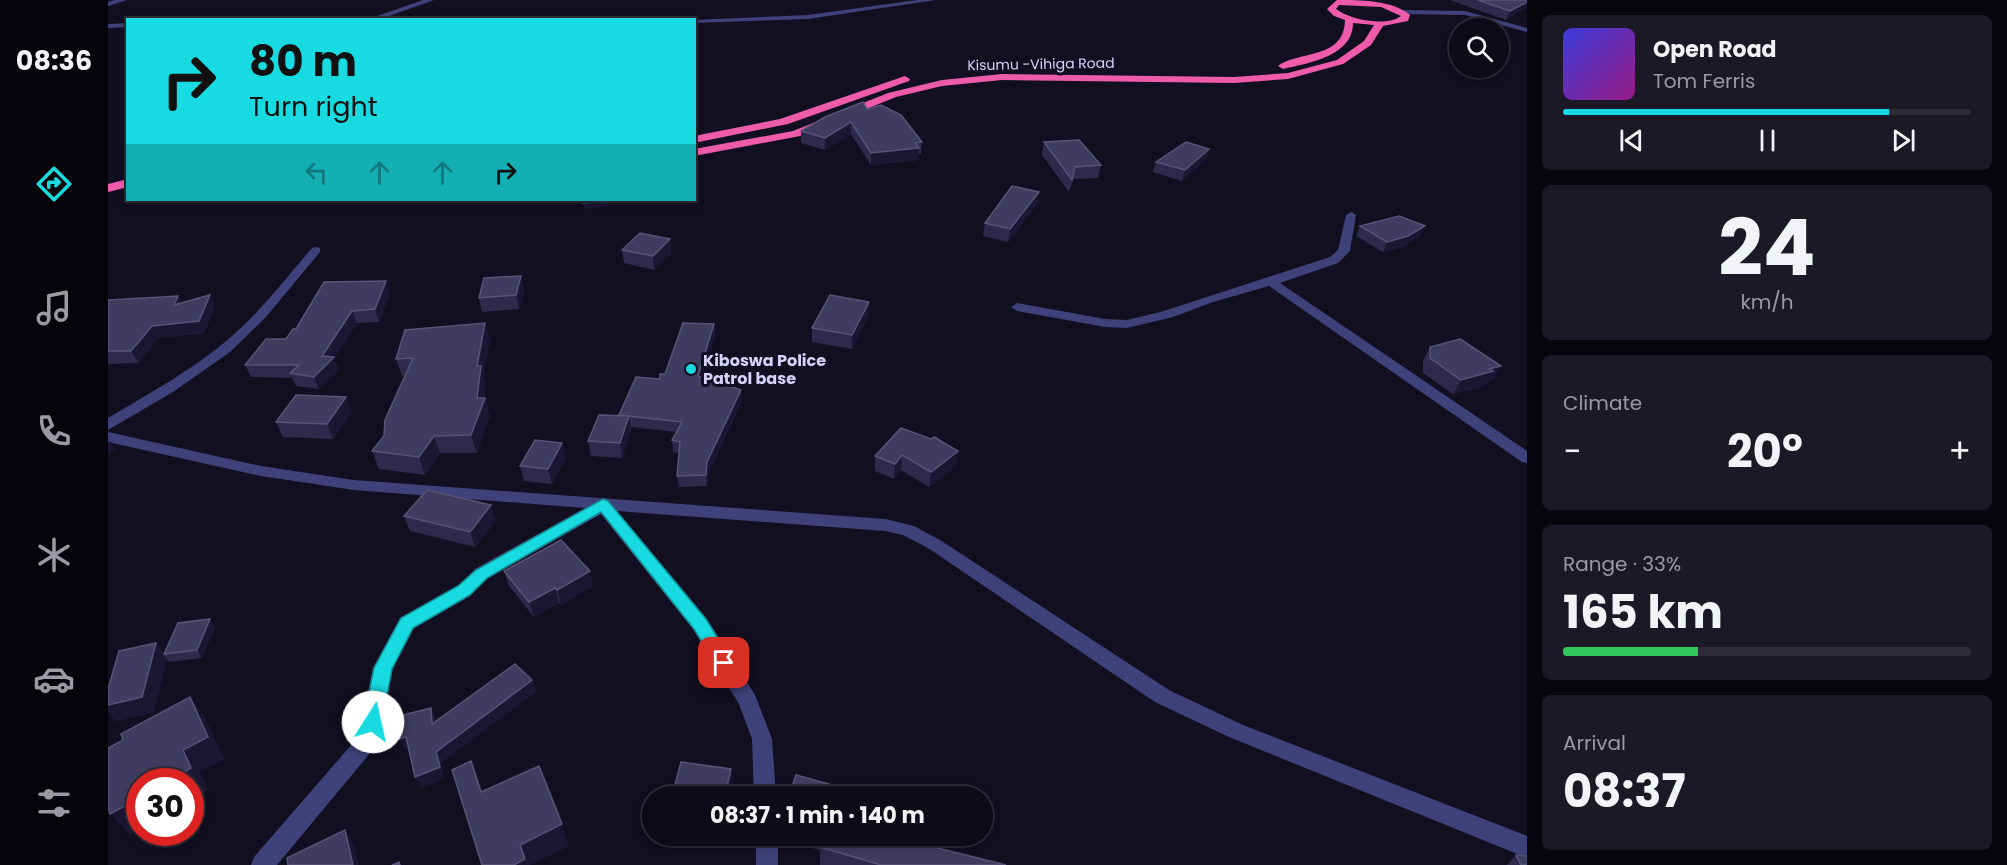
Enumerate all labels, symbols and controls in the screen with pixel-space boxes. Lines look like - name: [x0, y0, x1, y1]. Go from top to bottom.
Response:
- map controls: [1449, 18, 1509, 78]
- button: search: [1449, 18, 1509, 78]
- text: 80 m: [249, 32, 357, 91]
- text: Open Road: [1653, 34, 1777, 65]
- text: 08:36: [16, 42, 92, 79]
- icon: right: [150, 42, 228, 120]
- street label: Kisumu -Vihiga Road: [967, 53, 1115, 75]
- text: Tom Ferris: [1653, 67, 1755, 95]
- text: Turn right: [249, 88, 378, 125]
- icon: previous: [1615, 124, 1648, 157]
- icon: pause: [1751, 124, 1784, 157]
- icon: next: [1887, 124, 1920, 157]
- icon: left: [300, 156, 333, 189]
- icon: ahead: [363, 156, 396, 189]
- icon: ahead: [426, 156, 459, 189]
- icon: right: [489, 156, 522, 189]
- icon: directions: [33, 163, 75, 205]
- text: 24: [1718, 193, 1816, 302]
- icon: music: [33, 287, 75, 329]
- text: km/h: [1740, 288, 1794, 316]
- place label: Kiboswa Police Patrol base: [703, 349, 826, 390]
- marker: Kiboswa Police Patrol base: [684, 362, 698, 376]
- text: Climate: [1563, 389, 1642, 417]
- icon: phone: [33, 410, 75, 452]
- text: 20°: [1727, 420, 1803, 483]
- text: −: [1563, 428, 1581, 475]
- text: +: [1948, 428, 1971, 475]
- icon: climate: [33, 534, 75, 576]
- text: Range · 33%: [1563, 550, 1681, 578]
- text: 165 km: [1563, 581, 1723, 644]
- pin: [698, 637, 749, 688]
- icon: arrive: [707, 646, 740, 679]
- icon: car: [33, 658, 75, 700]
- position arrow: [341, 690, 405, 754]
- text: Arrival: [1563, 729, 1626, 757]
- text: 08:37: [1563, 760, 1686, 823]
- speed limit sign: 30: [126, 768, 204, 846]
- icon: filters: [33, 782, 75, 824]
- text: 08:37 · 1 min · 140 m: [710, 800, 925, 831]

